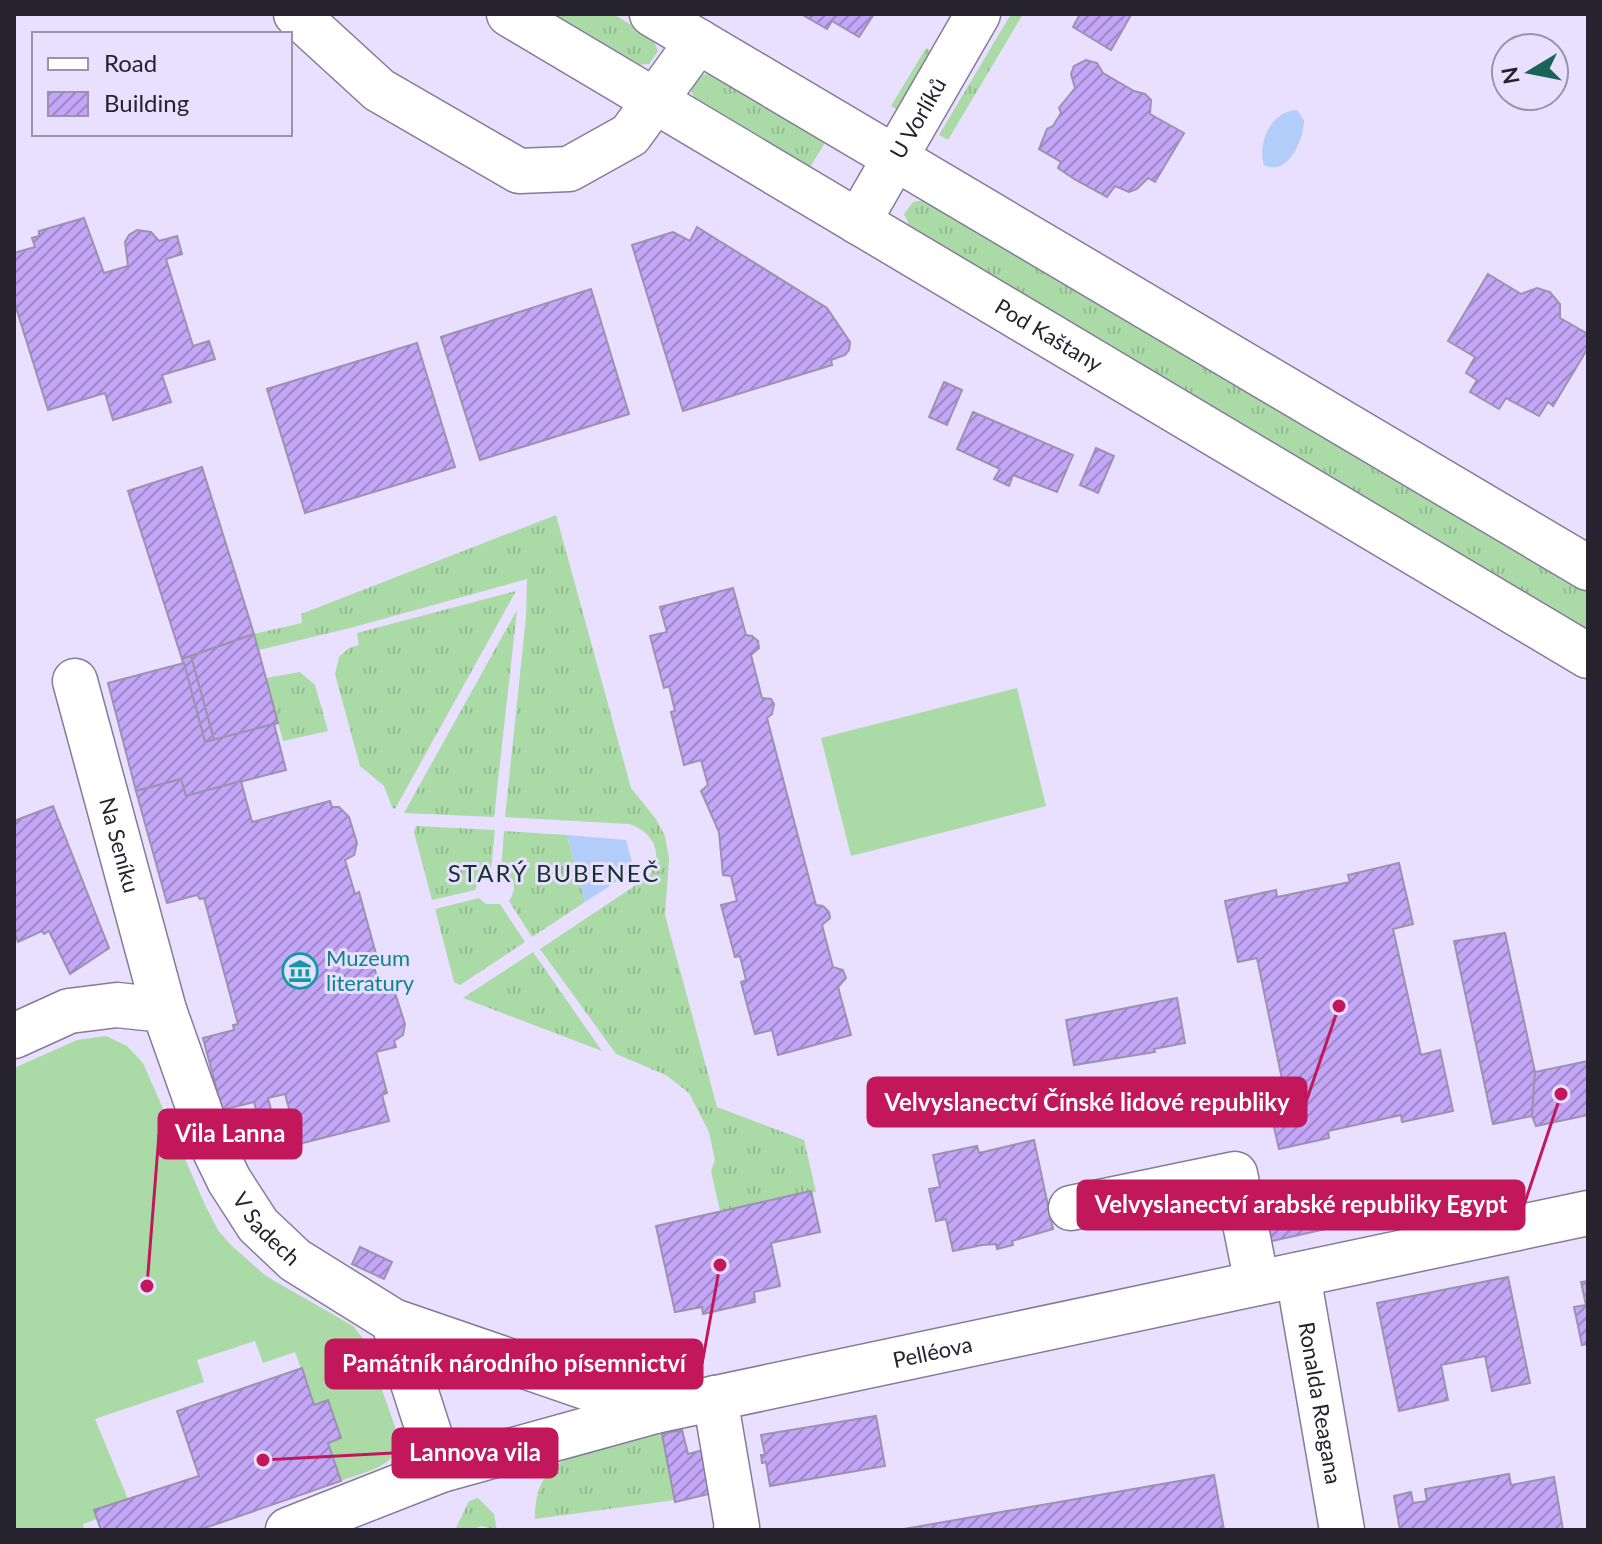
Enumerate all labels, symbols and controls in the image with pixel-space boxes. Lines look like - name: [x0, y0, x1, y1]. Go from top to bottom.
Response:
- legend: [32, 32, 292, 136]
- north arrow: [1490, 32, 1570, 112]
- text: Road: [104, 48, 157, 77]
- text: N: [1495, 65, 1525, 86]
- street label: U Vorlíků: [884, 72, 951, 163]
- text: Building: [104, 88, 189, 117]
- street label: Pod Kaštany: [990, 292, 1108, 377]
- street label: Na Seníku: [94, 794, 146, 896]
- district label: STARÝ BUBENEČ: [448, 858, 660, 887]
- place label: Muzeum literatury: [326, 944, 415, 996]
- museum icon: Muzeum literatury: [281, 952, 319, 990]
- callout: Velvyslanectví Čínské lidové republiky: [868, 1078, 1306, 1126]
- text: Velvyslanectví Čínské lidové republiky: [883, 1087, 1290, 1116]
- callout: Vila Lanna: [159, 1110, 301, 1158]
- text: Vila Lanna: [174, 1118, 285, 1147]
- callout: Velvyslanectví arabské republiky Egypt: [1078, 1181, 1524, 1229]
- street label: V Sadech: [227, 1187, 306, 1271]
- text: Velvyslanectví arabské republiky Egypt: [1093, 1189, 1508, 1218]
- street label: Ronalda Reagana: [1293, 1320, 1348, 1486]
- street label: Pelléova: [890, 1330, 975, 1373]
- callout: Památník národního písemnictví: [326, 1340, 702, 1388]
- text: Památník národního písemnictví: [342, 1348, 688, 1377]
- callout: Lannova vila: [393, 1429, 557, 1477]
- text: Lannova vila: [409, 1437, 541, 1466]

